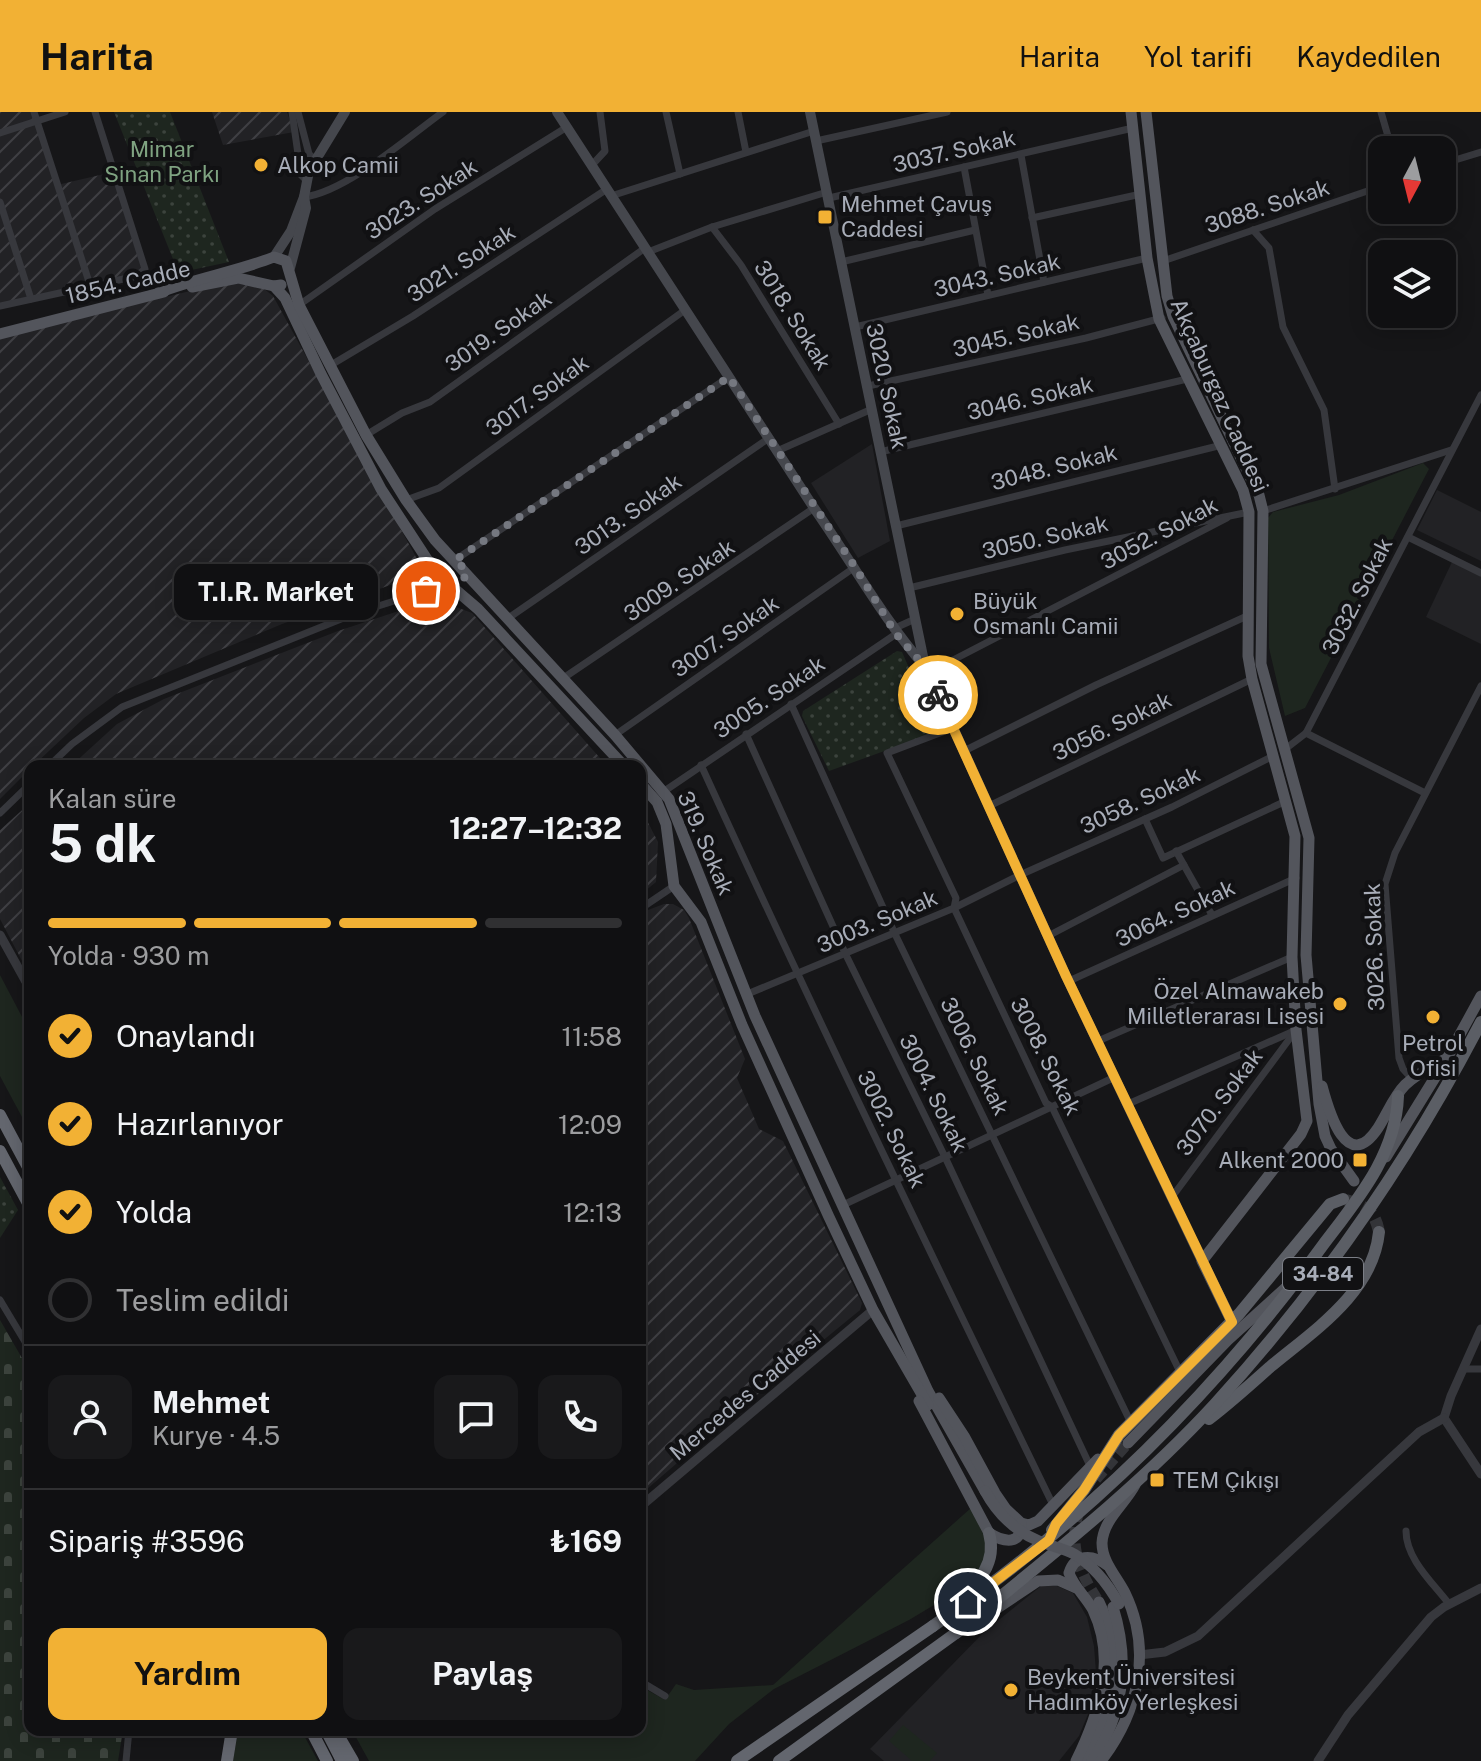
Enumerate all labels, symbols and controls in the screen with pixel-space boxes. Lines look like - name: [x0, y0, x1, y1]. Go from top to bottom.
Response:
- text: Harita: [40, 34, 154, 79]
- text: Harita: [1019, 40, 1100, 73]
- text: Yol tarifi: [1144, 40, 1252, 73]
- text: Kaydedilen: [1296, 40, 1441, 73]
- street label: 3037. Sokak: [890, 124, 1018, 178]
- park label: Mimar Sinan Parkı: [104, 136, 220, 187]
- north arrow: [1368, 136, 1456, 224]
- map controls: [1368, 136, 1456, 328]
- place label: Alkop Camii: [277, 152, 399, 178]
- street label: 3023. Sokak: [360, 153, 482, 245]
- marker: Alkop Camii: [252, 156, 270, 174]
- street label: 3088. Sokak: [1201, 174, 1333, 238]
- place label: Mehmet Çavuş Caddesi: [841, 191, 992, 242]
- marker: Mehmet Çavuş Caddesi: [816, 208, 834, 226]
- street label: 3021. Sokak: [402, 219, 520, 307]
- button: layers: [1368, 240, 1456, 328]
- street label: 3043. Sokak: [931, 248, 1063, 302]
- street label: 1854. Cadde: [63, 255, 193, 309]
- street label: 3018. Sokak: [749, 255, 837, 375]
- street label: 3019. Sokak: [440, 285, 556, 377]
- street label: Akçaburgaz Caddesi: [1166, 294, 1274, 496]
- street label: 3045. Sokak: [950, 308, 1082, 362]
- street label: 3020. Sokak: [861, 321, 913, 451]
- street label: 3017. Sokak: [481, 349, 593, 441]
- street label: 3046. Sokak: [964, 371, 1096, 425]
- street label: 3048. Sokak: [988, 439, 1120, 495]
- street label: 3013. Sokak: [570, 468, 686, 560]
- street label: 3052. Sokak: [1096, 491, 1222, 575]
- street label: 3050. Sokak: [979, 510, 1111, 564]
- street label: 3009. Sokak: [619, 533, 739, 627]
- street label: 3032. Sokak: [1316, 533, 1398, 659]
- pin: [392, 557, 460, 625]
- callout: T.I.R. Market: [174, 563, 378, 619]
- icon: bag: [404, 569, 448, 613]
- text: T.I.R. Market: [198, 576, 354, 607]
- place label: Büyük Osmanlı Camii: [973, 588, 1118, 639]
- street label: 3007. Sokak: [667, 590, 783, 682]
- marker: Büyük Osmanlı Camii: [948, 605, 966, 623]
- street label: 3005. Sokak: [708, 650, 830, 744]
- courier: [898, 655, 978, 735]
- icon: bike: [916, 673, 960, 717]
- street label: 3056. Sokak: [1048, 686, 1176, 766]
- street label: 3058. Sokak: [1076, 761, 1204, 839]
- text: Kalan süre: [48, 783, 176, 814]
- street label: 319. Sokak: [672, 787, 740, 899]
- text: 12:27–12:32: [449, 810, 622, 846]
- text: 5 dk: [48, 813, 156, 874]
- street label: 3064. Sokak: [1111, 874, 1239, 952]
- street label: 3026. Sokak: [1359, 883, 1389, 1011]
- street label: 3003. Sokak: [813, 884, 941, 958]
- text: Yolda · 930 m: [48, 940, 209, 971]
- place label: Özel Almawakeb Milletlerarası Lisesi: [1127, 977, 1324, 1029]
- street label: 3006. Sokak: [935, 993, 1015, 1119]
- street label: 3008. Sokak: [1005, 993, 1087, 1119]
- marker: Özel Almawakeb Milletlerarası Lisesi: [1331, 995, 1349, 1013]
- marker: Petrol Ofisi: [1424, 1008, 1442, 1026]
- icon: check: [48, 1014, 92, 1058]
- text: Onaylandı: [116, 1018, 255, 1054]
- text: 11:58: [561, 1021, 622, 1052]
- street label: 3004. Sokak: [894, 1030, 974, 1156]
- place label: Petrol Ofisi: [1402, 1030, 1464, 1081]
- street label: 3070. Sokak: [1170, 1043, 1268, 1161]
- street label: 3002. Sokak: [852, 1066, 932, 1192]
- icon: check: [48, 1102, 92, 1146]
- text: Hazırlanıyor: [116, 1106, 284, 1142]
- text: 12:09: [558, 1109, 622, 1140]
- place label: Alkent 2000: [1218, 1147, 1344, 1173]
- marker: Alkent 2000: [1351, 1151, 1369, 1169]
- icon: check: [48, 1190, 92, 1234]
- text: Yolda: [116, 1194, 192, 1230]
- text: 12:13: [563, 1197, 622, 1228]
- road number: 34-84: [1283, 1258, 1363, 1290]
- text: Teslim edildi: [116, 1282, 289, 1318]
- street label: Mercedes Caddesi: [664, 1324, 826, 1466]
- button: person: [48, 1375, 132, 1459]
- button: chat: [434, 1375, 518, 1459]
- button: phone: [538, 1375, 622, 1459]
- text: Mehmet: [152, 1384, 270, 1420]
- text: Kurye · 4.5: [152, 1420, 280, 1451]
- place label: TEM Çıkışı: [1173, 1467, 1279, 1493]
- marker: TEM Çıkışı: [1148, 1471, 1166, 1489]
- text: Sipariş #3596: [48, 1523, 245, 1559]
- text: ₺169: [550, 1523, 622, 1559]
- pin: [934, 1568, 1002, 1636]
- icon: home: [946, 1580, 990, 1624]
- button: Yardım: [48, 1628, 327, 1720]
- button: Paylaş: [343, 1628, 622, 1720]
- place label: Beykent Üniversitesi Hadımköy Yerleşkesi: [1027, 1663, 1238, 1715]
- marker: Beykent Üniversitesi Hadımköy Yerleşkesi: [1002, 1681, 1020, 1699]

